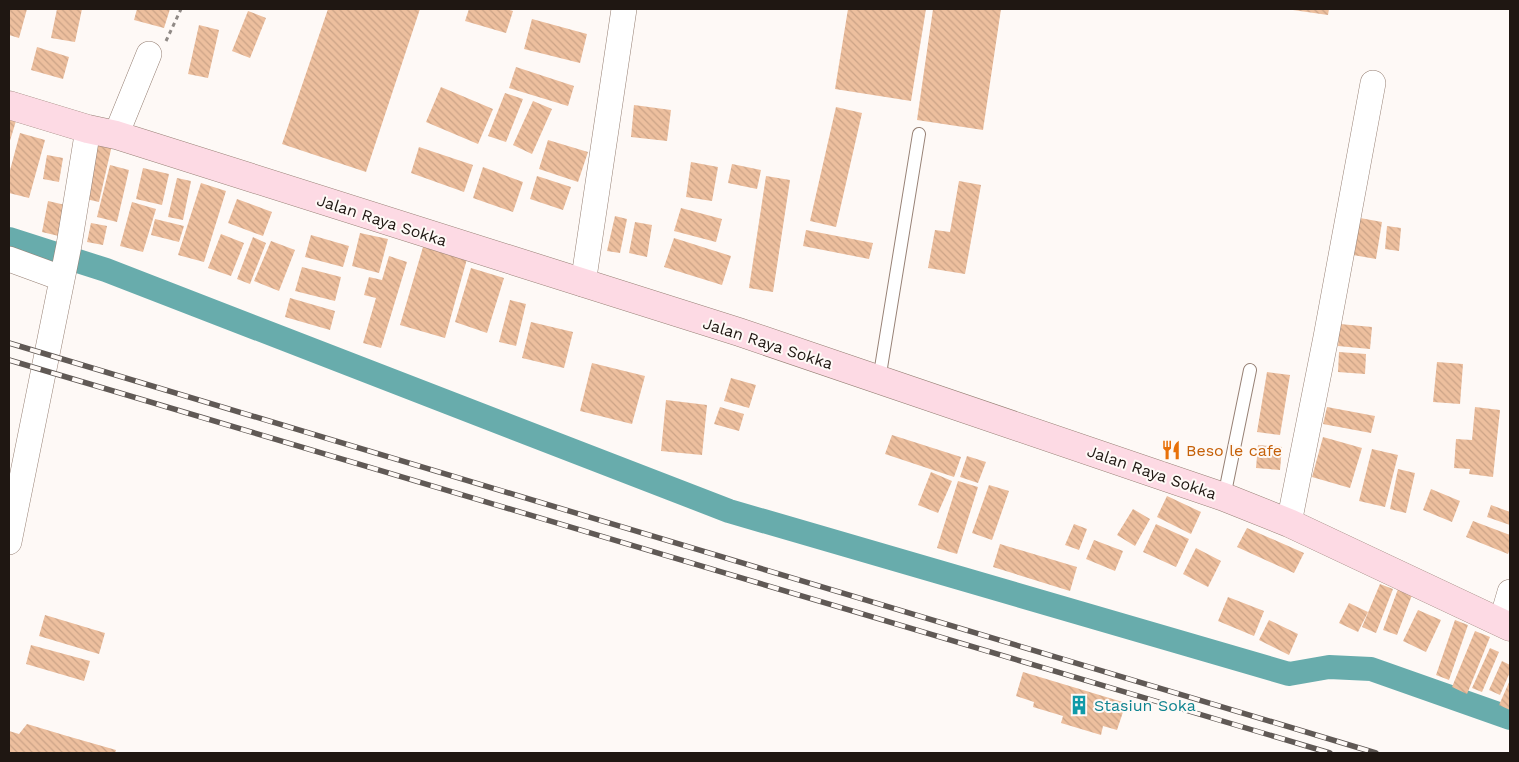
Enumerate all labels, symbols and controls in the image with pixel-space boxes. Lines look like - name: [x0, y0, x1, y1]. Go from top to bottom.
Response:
- street label: Jalan Raya Sokka: [314, 191, 449, 250]
- street label: Jalan Raya Sokka: [700, 314, 835, 373]
- restaurant icon: Beso le cafe: [1160, 439, 1182, 461]
- street label: Jalan Raya Sokka: [1085, 441, 1219, 504]
- place label: Beso le cafe: [1186, 441, 1282, 460]
- building icon: Stasiun Soka: [1068, 694, 1090, 716]
- place label: Stasiun Soka: [1094, 696, 1196, 715]

